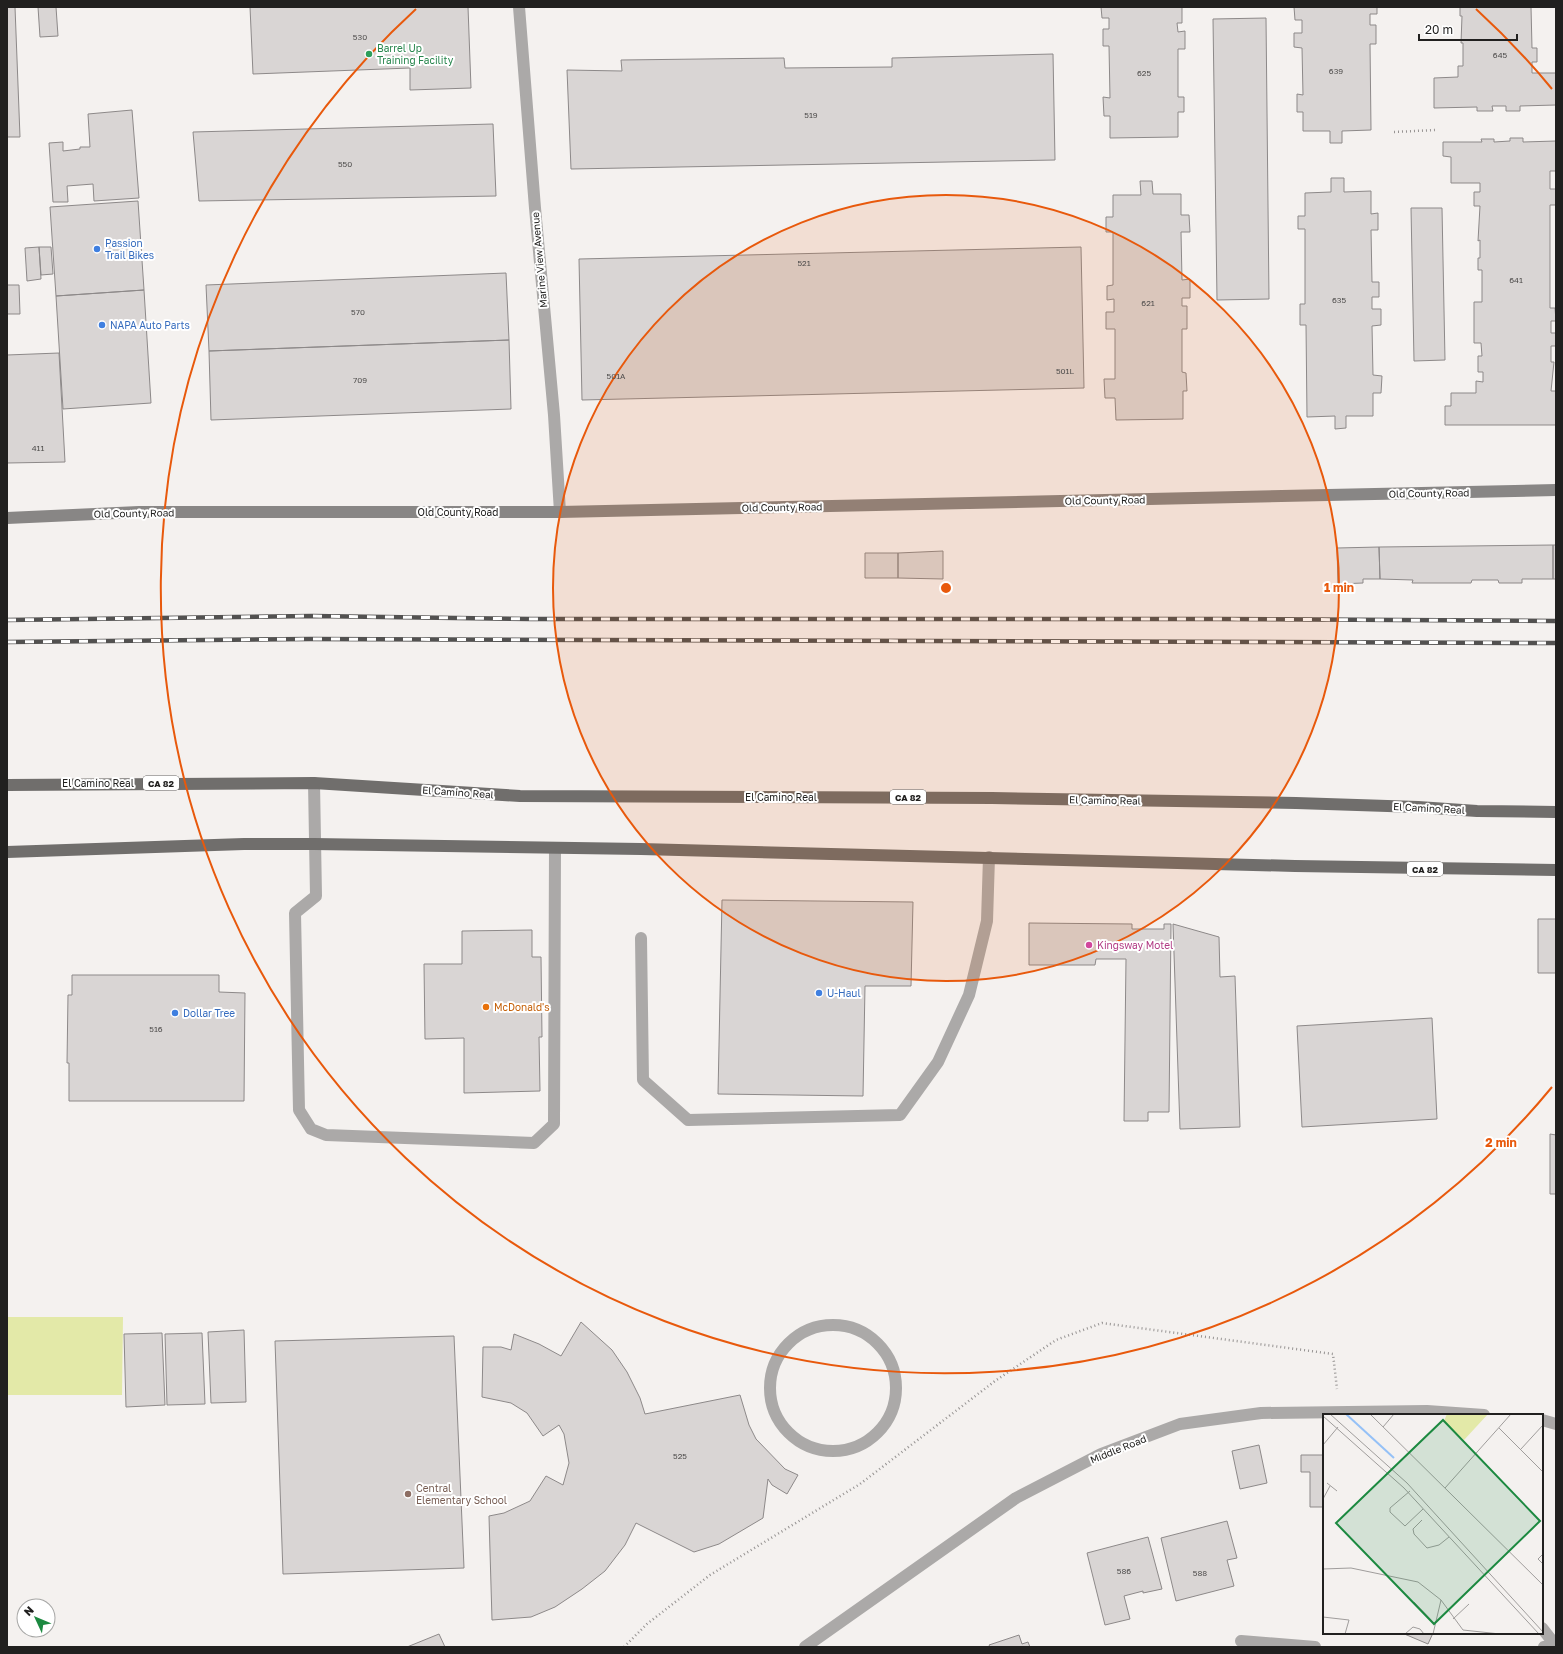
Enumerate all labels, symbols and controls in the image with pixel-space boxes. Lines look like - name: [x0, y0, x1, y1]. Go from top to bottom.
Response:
- scale bar: [1419, 16, 1517, 42]
- text: 20 m: [1425, 22, 1453, 37]
- house number: 530: [353, 32, 367, 42]
- place label: Barrel Up Training Facility: [377, 42, 454, 66]
- marker: Barrel Up Training Facility: [364, 49, 374, 59]
- house number: 645: [1493, 50, 1508, 60]
- house number: 639: [1329, 66, 1343, 76]
- house number: 625: [1137, 68, 1151, 78]
- house number: 519: [804, 110, 818, 120]
- house number: 550: [338, 159, 352, 169]
- street label: Marine View Avenue: [529, 211, 549, 308]
- place label: Passion Trail Bikes: [105, 237, 154, 261]
- marker: Passion Trail Bikes: [92, 244, 102, 254]
- house number: 521: [797, 258, 811, 268]
- house number: 641: [1509, 275, 1523, 285]
- house number: 635: [1332, 295, 1346, 305]
- house number: 621: [1141, 298, 1155, 308]
- house number: 570: [351, 307, 365, 317]
- place label: NAPA Auto Parts: [110, 319, 190, 331]
- marker: NAPA Auto Parts: [97, 320, 107, 330]
- house number: 501L: [1056, 366, 1074, 376]
- house number: 501A: [607, 371, 626, 381]
- house number: 709: [353, 375, 367, 385]
- house number: 411: [32, 443, 44, 453]
- street label: Old County Road: [1388, 486, 1470, 500]
- street label: Old County Road: [1064, 493, 1146, 507]
- street label: Old County Road: [741, 500, 823, 514]
- street label: Old County Road: [93, 506, 175, 520]
- street label: Old County Road: [418, 506, 498, 518]
- text: 1 min: [1324, 580, 1354, 595]
- centre of rings: [939, 581, 953, 595]
- road number: CA 82: [143, 776, 179, 790]
- street label: El Camino Real: [62, 777, 134, 789]
- street label: El Camino Real: [422, 784, 494, 800]
- road number: CA 82: [890, 790, 926, 804]
- street label: El Camino Real: [745, 791, 817, 803]
- street label: El Camino Real: [1069, 793, 1141, 807]
- street label: El Camino Real: [1393, 800, 1465, 816]
- road number: CA 82: [1407, 862, 1443, 876]
- place label: Kingsway Motel: [1097, 939, 1173, 951]
- marker: Kingsway Motel: [1084, 940, 1094, 950]
- place label: U-Haul: [827, 987, 861, 999]
- marker: U-Haul: [814, 988, 824, 998]
- place label: McDonald's: [494, 1001, 550, 1013]
- marker: McDonald's: [481, 1002, 491, 1012]
- place label: Dollar Tree: [183, 1007, 235, 1019]
- marker: Dollar Tree: [170, 1008, 180, 1018]
- house number: 516: [149, 1024, 163, 1034]
- text: 2 min: [1485, 1135, 1517, 1150]
- inset map: [1323, 1414, 1543, 1634]
- street label: Middle Road: [1088, 1432, 1148, 1466]
- house number: 525: [673, 1451, 687, 1461]
- place label: Central Elementary School: [416, 1482, 507, 1506]
- marker: Central Elementary School: [403, 1489, 413, 1499]
- house number: 586: [1117, 1566, 1131, 1576]
- house number: 588: [1193, 1568, 1207, 1578]
- north arrow: [16, 1598, 56, 1638]
- text: N: [21, 1603, 36, 1618]

